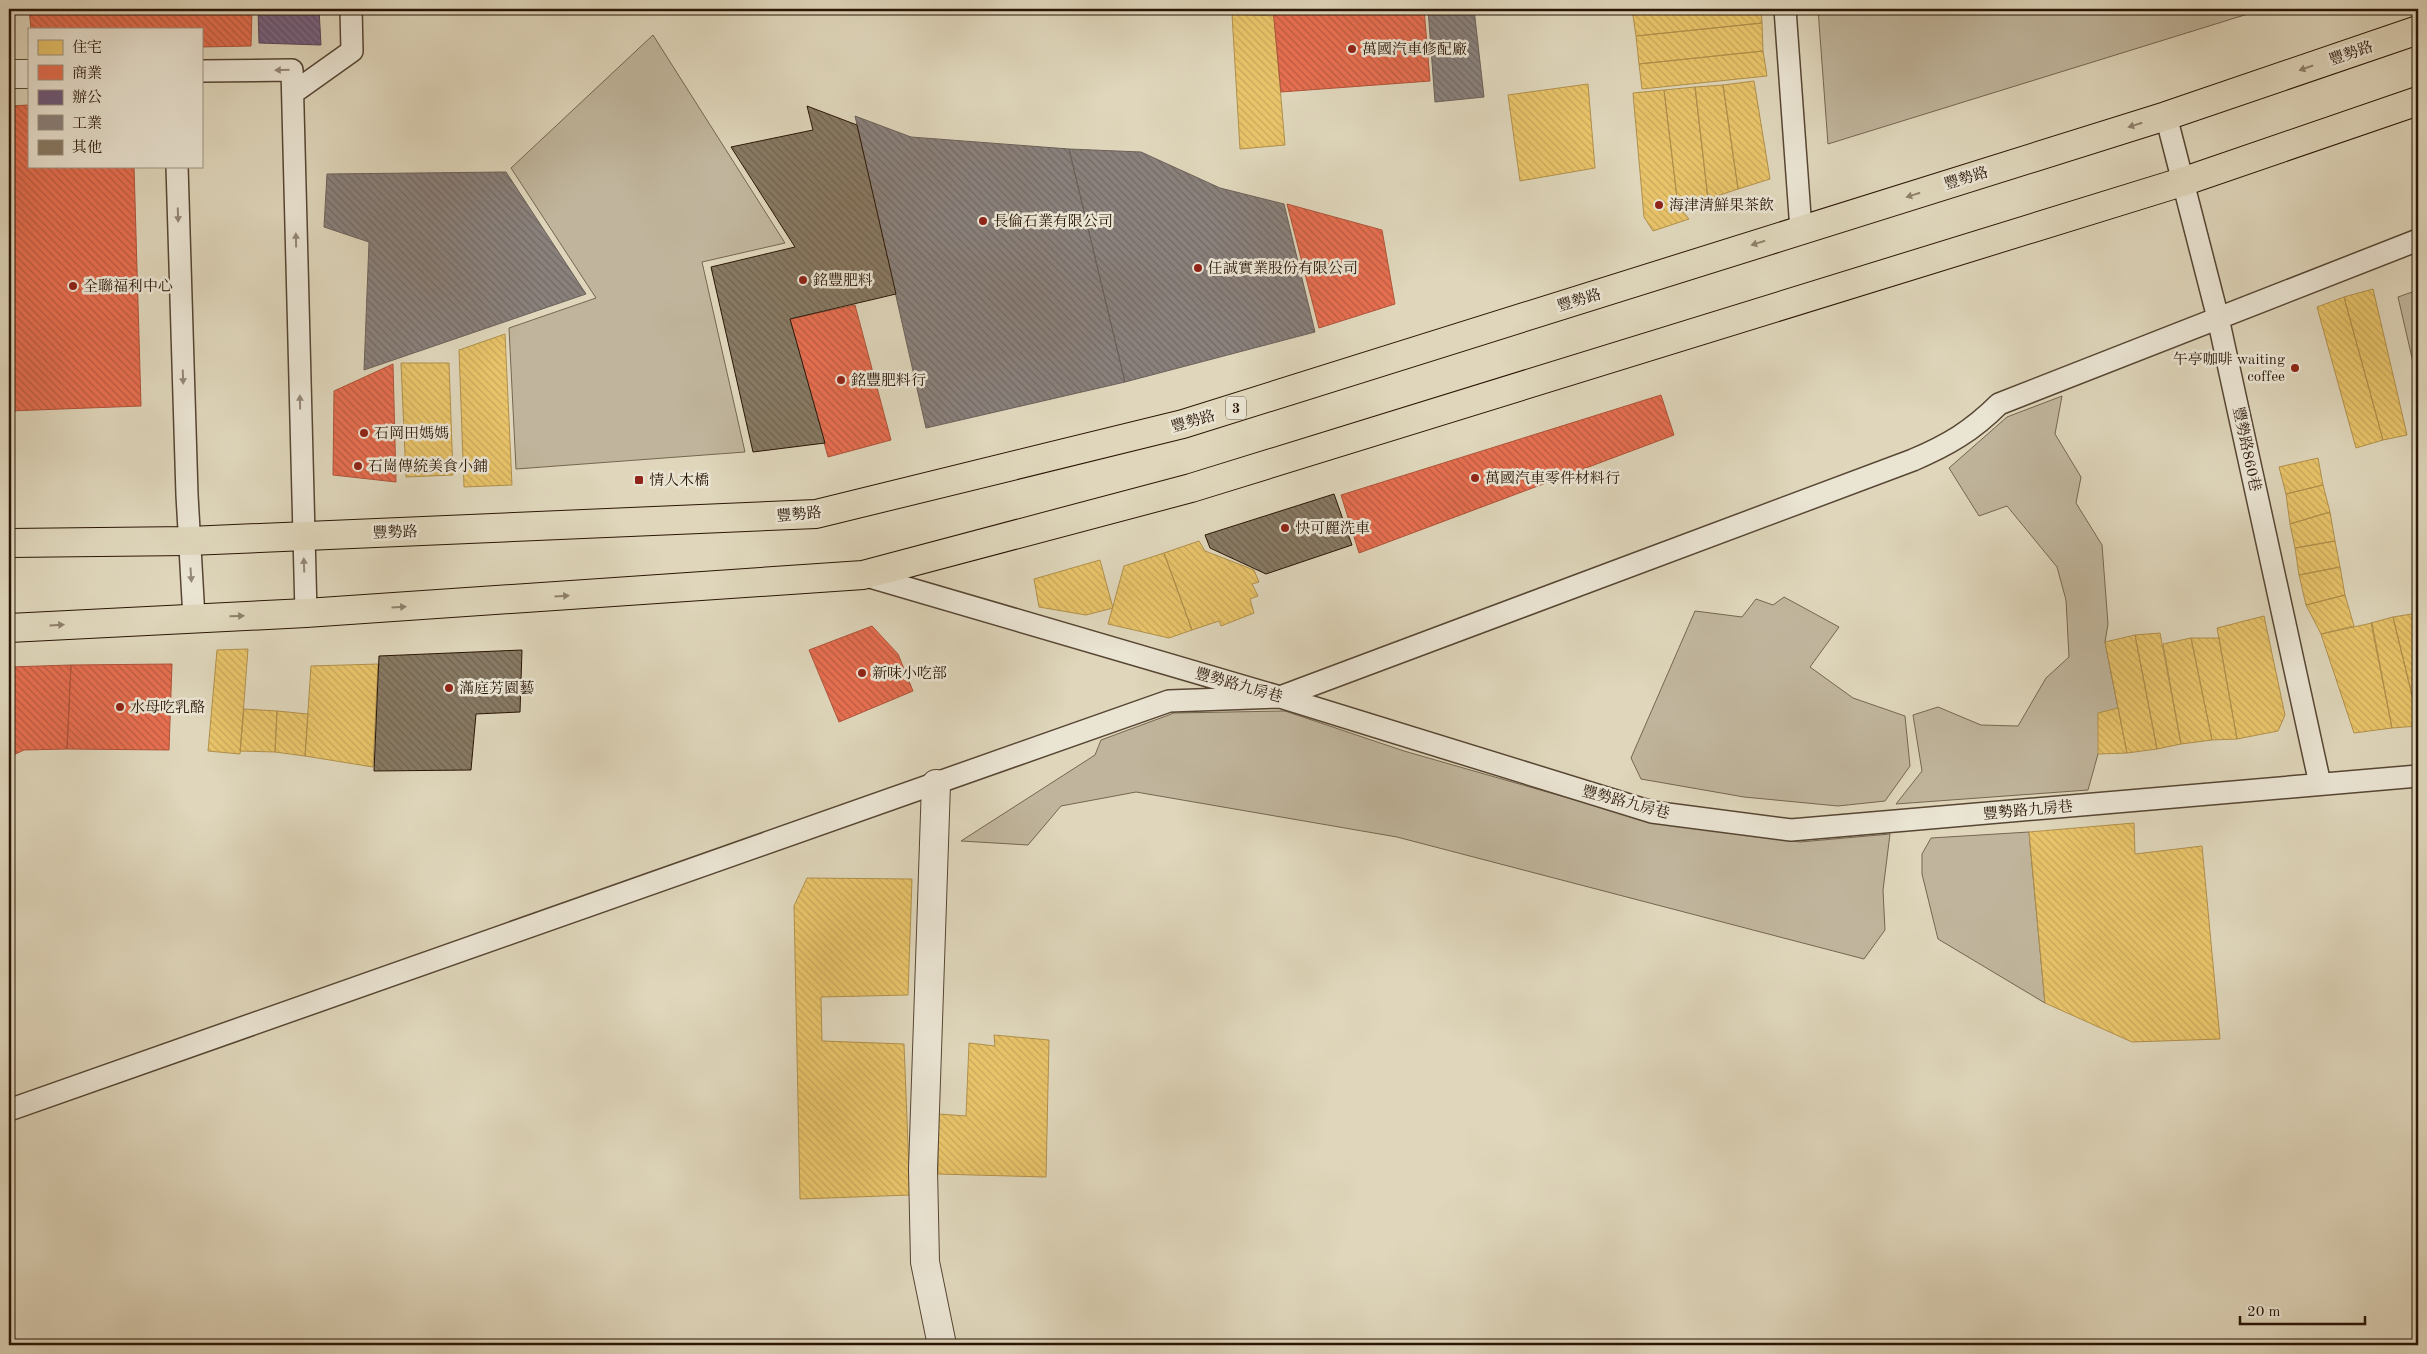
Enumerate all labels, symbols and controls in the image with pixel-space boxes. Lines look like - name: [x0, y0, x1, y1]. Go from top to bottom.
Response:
- legend: [28, 28, 202, 168]
- street label: 豐勢路: [2327, 38, 2375, 69]
- text: 住宅: [72, 39, 102, 56]
- place label: 萬國汽車修配廠: [1362, 41, 1467, 58]
- marker: 萬國汽車修配廠: [1346, 43, 1358, 55]
- one-way arrow: [2298, 64, 2313, 72]
- text: 商業: [72, 65, 102, 82]
- one-way arrow: [274, 66, 290, 74]
- text: 辦公: [72, 89, 102, 106]
- text: 工業: [72, 115, 102, 132]
- one-way arrow: [2127, 122, 2142, 130]
- text: 其他: [72, 139, 102, 156]
- street label: 豐勢路: [1942, 164, 1990, 193]
- one-way arrow: [1906, 192, 1921, 199]
- place label: 海津清鮮果茶飲: [1669, 197, 1774, 214]
- marker: 海津清鮮果茶飲: [1653, 199, 1665, 211]
- one-way arrow: [174, 207, 182, 223]
- place label: 長倫石業有限公司: [993, 213, 1113, 230]
- marker: 長倫石業有限公司: [977, 215, 989, 227]
- one-way arrow: [292, 232, 300, 248]
- one-way arrow: [1751, 240, 1766, 248]
- place label: 任誠實業股份有限公司: [1208, 260, 1358, 277]
- marker: 任誠實業股份有限公司: [1192, 262, 1204, 274]
- place label: 銘豐肥料: [813, 272, 873, 289]
- marker: 銘豐肥料: [797, 274, 809, 286]
- place label: 全聯福利中心: [83, 278, 173, 295]
- marker: 全聯福利中心: [67, 280, 79, 292]
- street label: 豐勢路: [1555, 286, 1603, 315]
- place label: 午亭咖啡 waiting coffee: [2173, 351, 2285, 385]
- marker: 午亭咖啡 waiting coffee: [2289, 362, 2301, 374]
- one-way arrow: [179, 370, 187, 386]
- place label: 銘豐肥料行: [851, 372, 926, 389]
- marker: 銘豐肥料行: [835, 374, 847, 386]
- one-way arrow: [296, 394, 304, 410]
- road number: 3: [1226, 396, 1246, 419]
- street label: 豐勢路860巷: [2229, 405, 2264, 493]
- street label: 豐勢路: [1169, 407, 1217, 436]
- place label: 石岡田媽媽: [374, 425, 449, 442]
- marker: 石岡田媽媽: [358, 427, 370, 439]
- place label: 石崗傳統美食小鋪: [368, 458, 488, 475]
- marker: 石崗傳統美食小鋪: [352, 460, 364, 472]
- place label: 萬國汽車零件材料行: [1485, 470, 1620, 487]
- place label: 情人木橋: [649, 472, 709, 489]
- marker: 萬國汽車零件材料行: [1469, 472, 1481, 484]
- marker: 情人木橋: [633, 474, 645, 486]
- street label: 豐勢路: [776, 504, 822, 525]
- place label: 快可麗洗車: [1295, 520, 1370, 537]
- marker: 快可麗洗車: [1279, 522, 1291, 534]
- street label: 豐勢路: [372, 523, 418, 542]
- one-way arrow: [300, 556, 308, 572]
- one-way arrow: [187, 567, 195, 583]
- one-way arrow: [554, 592, 570, 600]
- one-way arrow: [392, 602, 408, 610]
- one-way arrow: [229, 612, 245, 620]
- one-way arrow: [50, 621, 66, 629]
- place label: 新味小吃部: [872, 665, 947, 682]
- street label: 豐勢路九房巷: [1193, 665, 1284, 706]
- marker: 新味小吃部: [856, 667, 868, 679]
- place label: 滿庭芳園藝: [459, 680, 534, 697]
- marker: 滿庭芳園藝: [443, 682, 455, 694]
- place label: 水母吃乳酪: [130, 699, 205, 716]
- marker: 水母吃乳酪: [114, 701, 126, 713]
- street label: 豐勢路九房巷: [1580, 783, 1672, 822]
- street label: 豐勢路九房巷: [1982, 798, 2074, 823]
- scale bar: [2240, 1294, 2364, 1326]
- text: 20 m: [2247, 1305, 2281, 1320]

